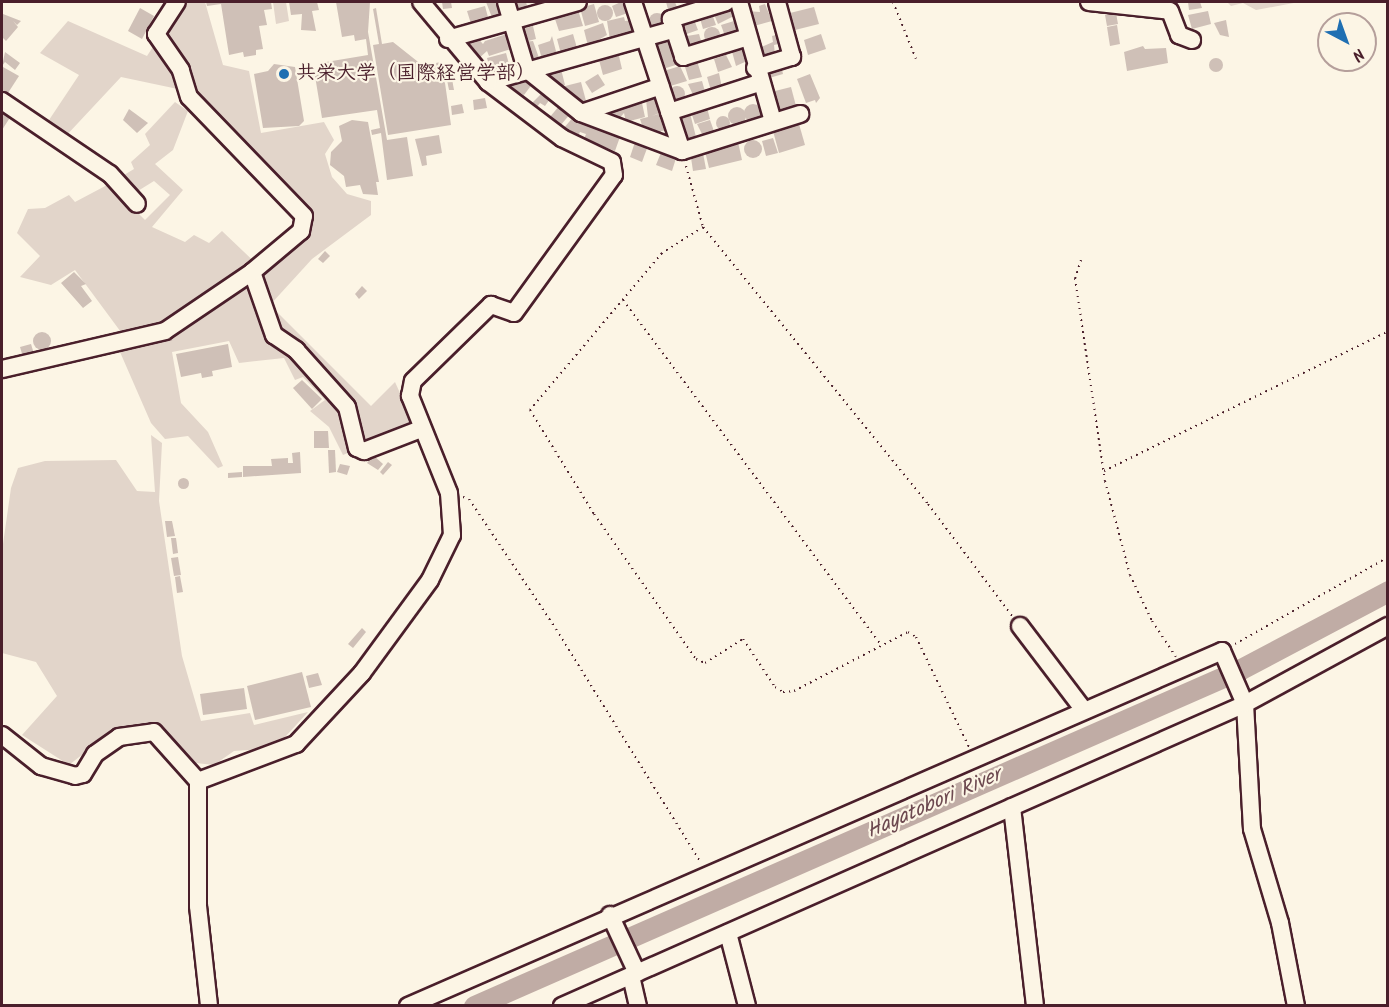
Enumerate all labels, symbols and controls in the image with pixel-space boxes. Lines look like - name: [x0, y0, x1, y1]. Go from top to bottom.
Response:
- north arrow: [1317, 12, 1377, 72]
- text: N: [1346, 42, 1370, 67]
- place label: 共栄大学（国際経営学部）: [296, 62, 536, 86]
- marker: 共栄大学（国際経営学部）: [277, 67, 291, 81]
- water label: Hayatobori River: [863, 763, 1005, 845]

